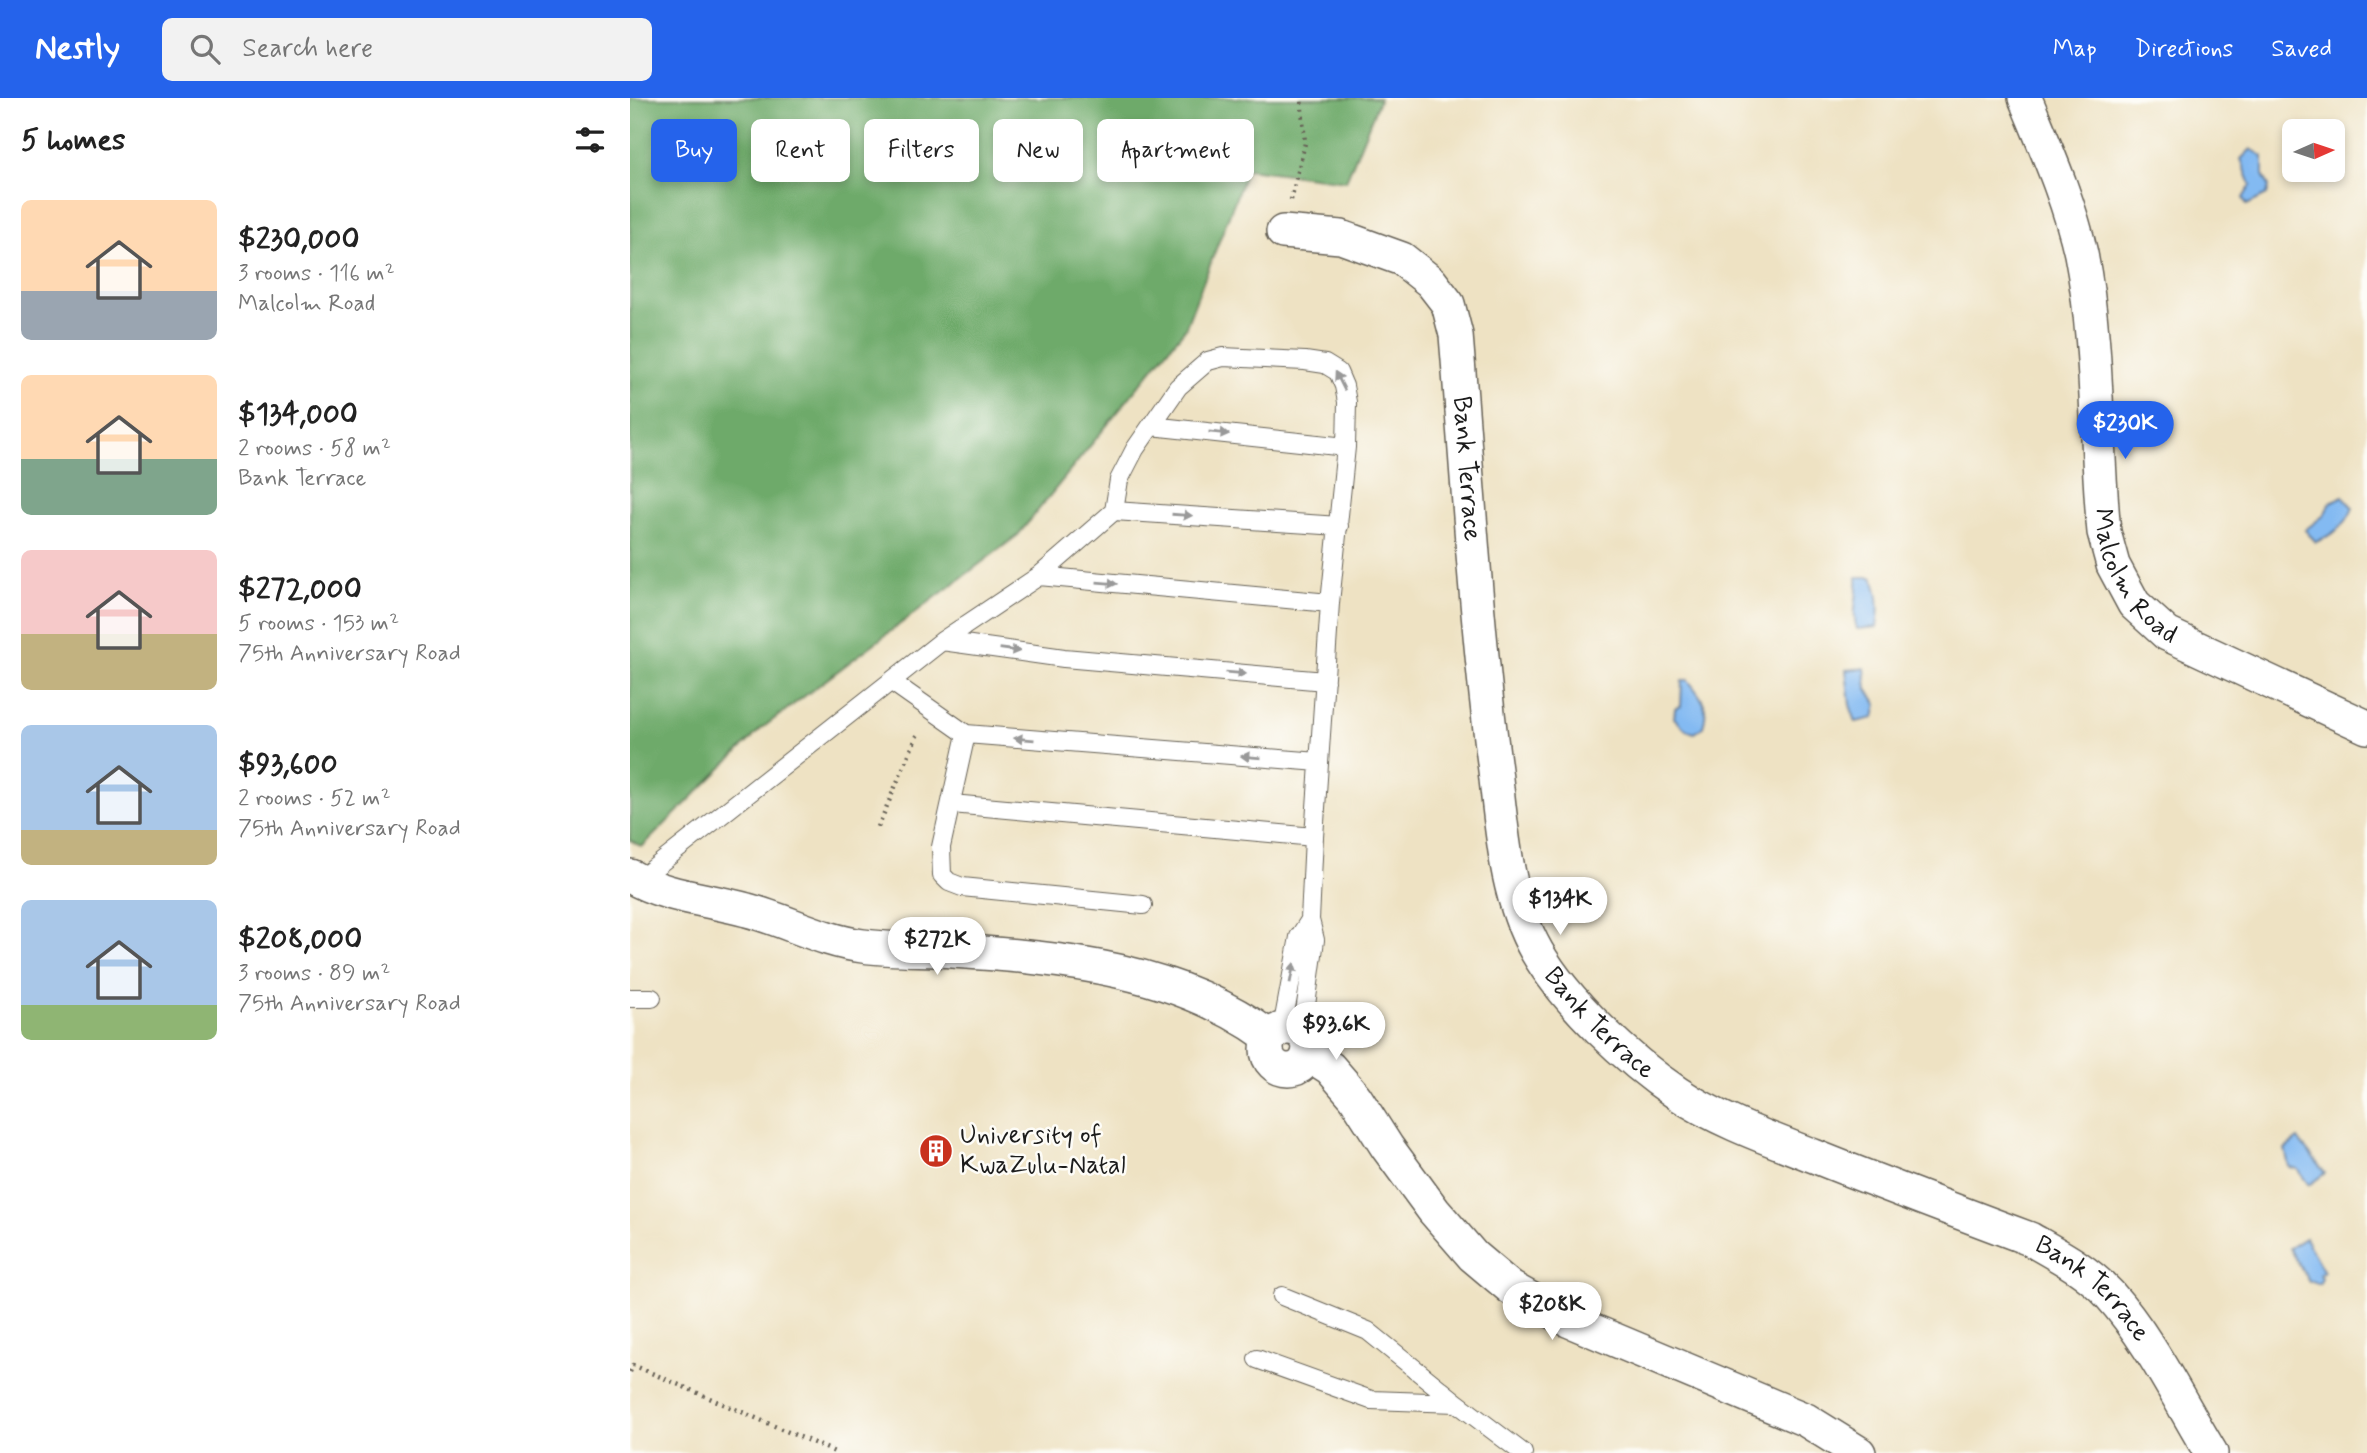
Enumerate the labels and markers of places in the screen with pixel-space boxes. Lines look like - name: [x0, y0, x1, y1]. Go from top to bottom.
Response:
- pin: $230K: [2076, 402, 2174, 461]
- pin: $134K: [1511, 878, 1609, 937]
- pin: $272K: [888, 918, 986, 977]
- pin: $93.6K: [1279, 1002, 1393, 1062]
- place label: University of KwaZulu-Natal: [960, 1119, 1126, 1183]
- building icon: University of KwaZulu-Natal: [917, 1132, 955, 1170]
- pin: $208K: [1503, 1282, 1601, 1342]

